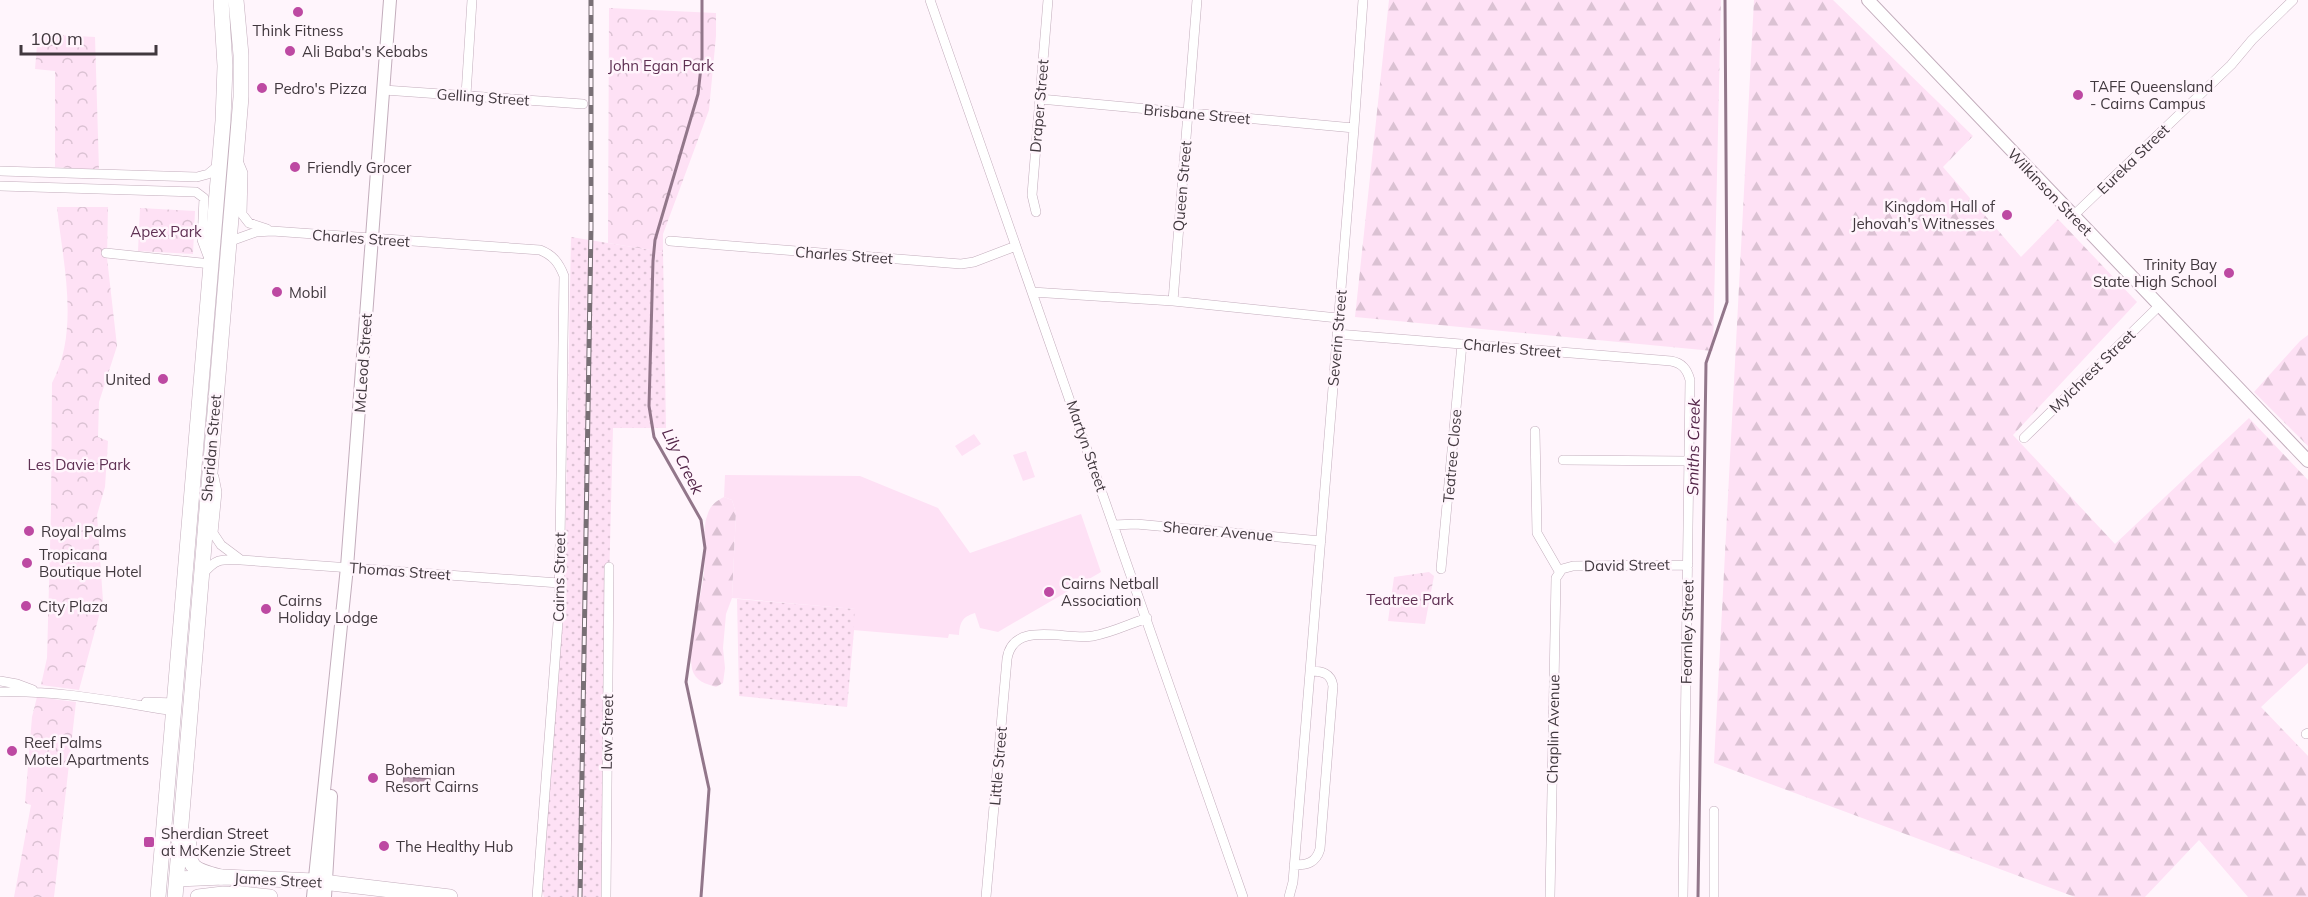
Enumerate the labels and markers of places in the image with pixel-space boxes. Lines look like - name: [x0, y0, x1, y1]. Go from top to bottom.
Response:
- marker: Think Fitness: [291, 5, 305, 19]
- place label: Think Fitness: [253, 21, 343, 40]
- place label: Ali Baba's Kebabs: [302, 42, 428, 61]
- marker: Ali Baba's Kebabs: [283, 44, 297, 58]
- place label: TAFE Queensland - Cairns Campus: [2090, 77, 2213, 113]
- place label: Pedro's Pizza: [274, 79, 367, 98]
- marker: Pedro's Pizza: [255, 81, 269, 95]
- marker: TAFE Queensland - Cairns Campus: [2071, 88, 2085, 102]
- place label: Friendly Grocer: [307, 158, 412, 177]
- marker: Friendly Grocer: [288, 160, 302, 174]
- place label: Kingdom Hall of Jehovah's Witnesses: [1851, 197, 1996, 233]
- marker: Kingdom Hall of Jehovah's Witnesses: [2000, 208, 2014, 222]
- place label: Trinity Bay State High School: [2093, 255, 2217, 291]
- marker: Trinity Bay State High School: [2222, 266, 2236, 280]
- place label: Mobil: [289, 283, 327, 302]
- marker: Mobil: [270, 285, 284, 299]
- place label: United: [105, 370, 151, 389]
- marker: United: [156, 372, 170, 386]
- place label: Royal Palms: [41, 522, 127, 541]
- marker: Royal Palms: [22, 524, 36, 538]
- place label: Tropicana Boutique Hotel: [39, 545, 142, 581]
- marker: Tropicana Boutique Hotel: [20, 556, 34, 570]
- place label: Cairns Netball Association: [1061, 574, 1159, 610]
- marker: Cairns Netball Association: [1042, 585, 1056, 599]
- place label: Cairns Holiday Lodge: [278, 591, 378, 627]
- place label: City Plaza: [38, 597, 108, 616]
- marker: City Plaza: [19, 599, 33, 613]
- marker: Cairns Holiday Lodge: [259, 602, 273, 616]
- place label: Reef Palms Motel Apartments: [24, 733, 149, 769]
- marker: Reef Palms Motel Apartments: [5, 744, 19, 758]
- place label: Bohemian Resort Cairns: [385, 760, 479, 796]
- marker: Bohemian Resort Cairns: [366, 771, 380, 785]
- place label: Sherdian Street at McKenzie Street: [161, 824, 291, 860]
- marker: Sherdian Street at McKenzie Street: [142, 835, 156, 849]
- place label: The Healthy Hub: [396, 837, 513, 856]
- marker: The Healthy Hub: [377, 839, 391, 853]

